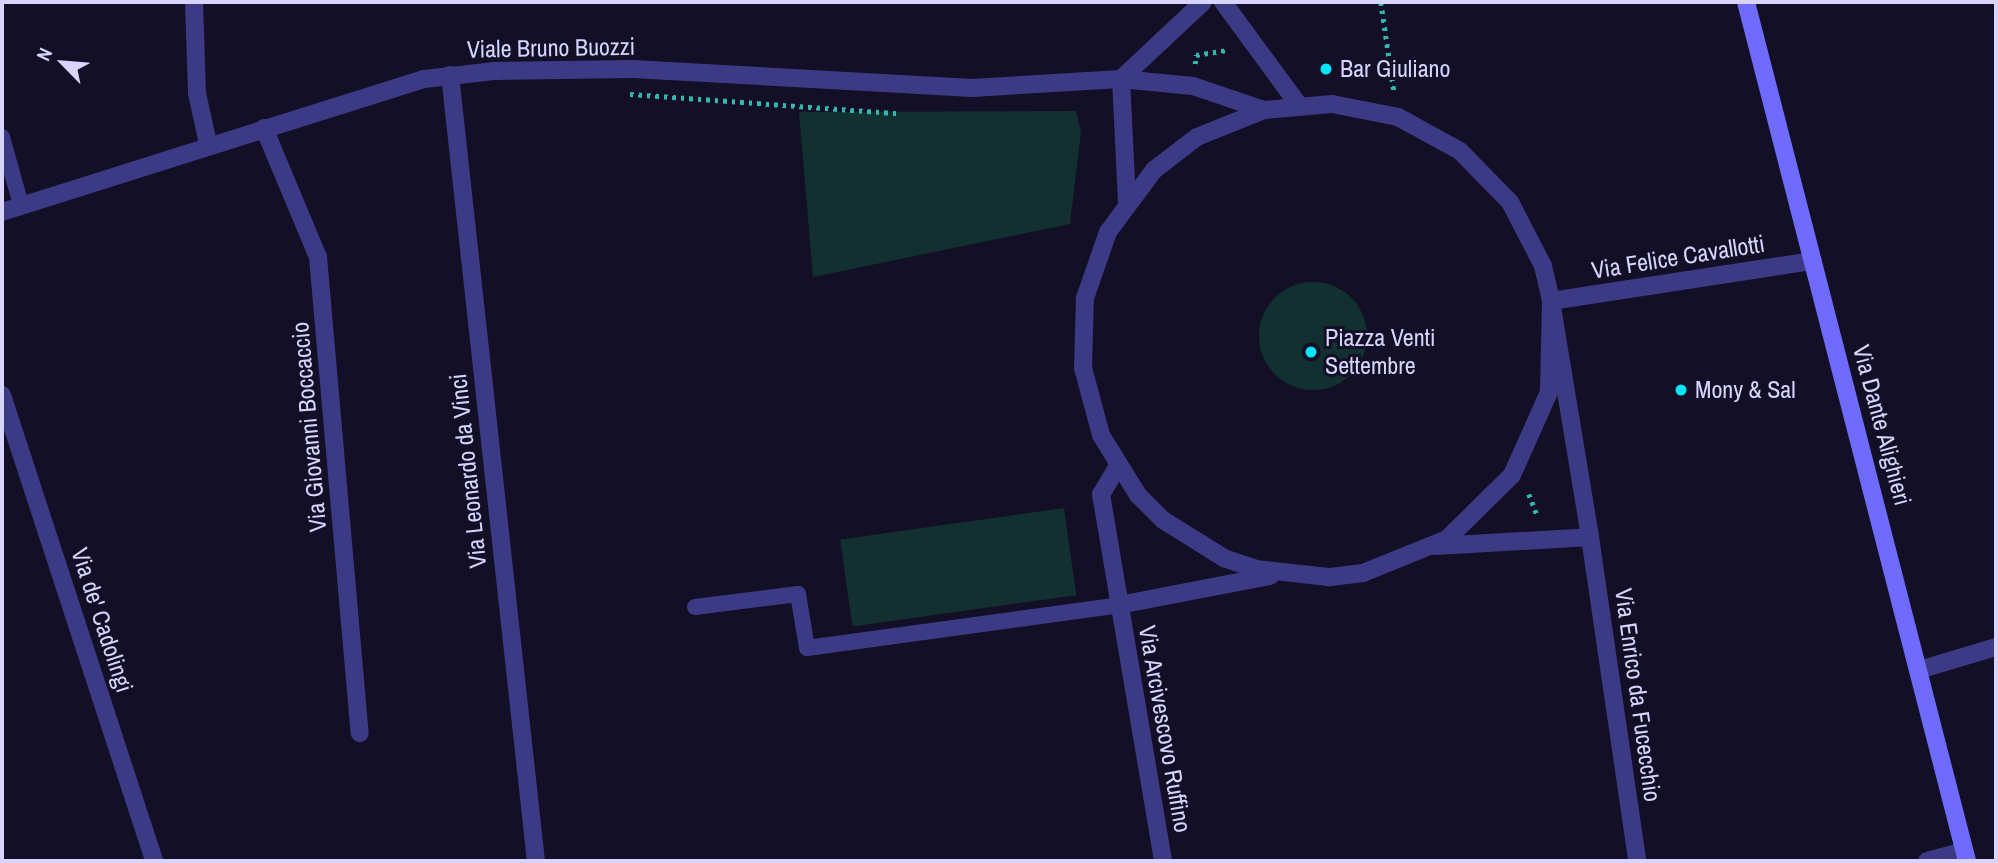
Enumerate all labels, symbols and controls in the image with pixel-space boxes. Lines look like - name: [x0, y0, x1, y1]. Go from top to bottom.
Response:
- north arrow: [28, 28, 98, 98]
- street label: Viale Bruno Buozzi: [467, 32, 635, 64]
- text: N: [30, 44, 58, 65]
- place label: Bar Giuliano: [1340, 55, 1450, 83]
- marker: Bar Giuliano: [1318, 61, 1334, 77]
- street label: Via Felice Cavallotti: [1589, 229, 1767, 285]
- street label: Via Giovanni Boccaccio: [285, 321, 333, 533]
- place label: Piazza Venti Settembre: [1325, 324, 1436, 380]
- street label: Via Dante Alighieri: [1847, 341, 1917, 509]
- marker: Piazza Venti Settembre: [1303, 344, 1319, 360]
- street label: Via Leonardo da Vinci: [443, 372, 493, 570]
- place label: Mony & Sal: [1695, 376, 1796, 404]
- marker: Mony & Sal: [1673, 382, 1689, 398]
- street label: Via de' Cadolingi: [65, 544, 139, 696]
- street label: Via Enrico da Fucecchio: [1609, 586, 1667, 804]
- street label: Via Arcivescovo Ruffino: [1133, 623, 1197, 835]

